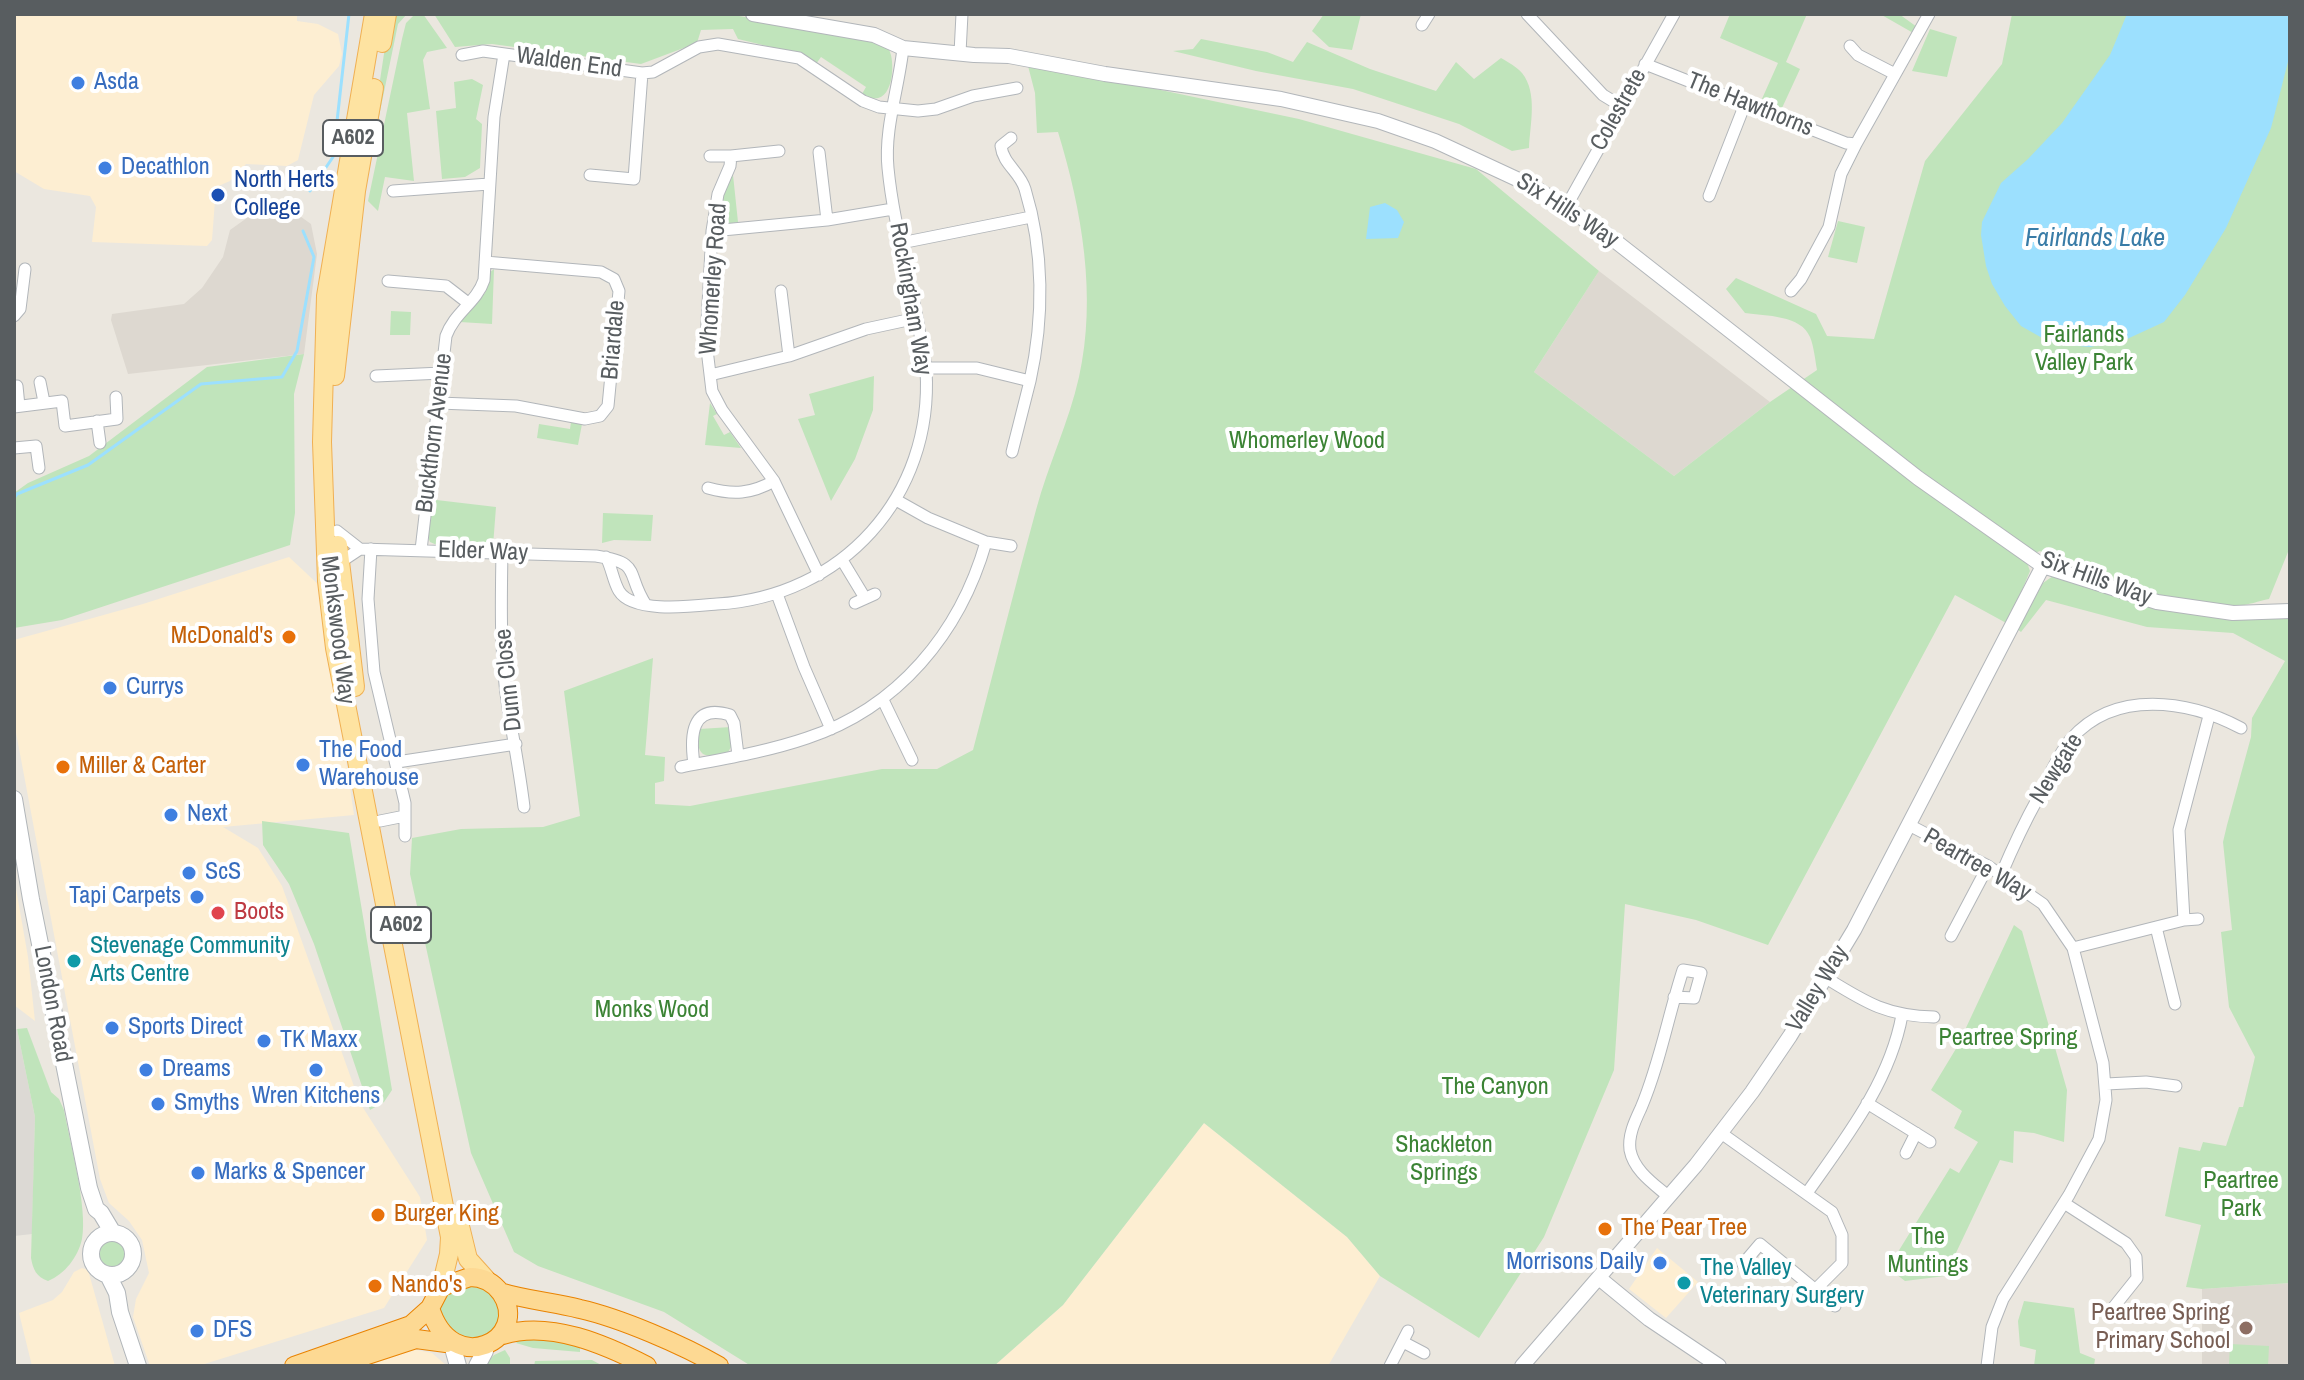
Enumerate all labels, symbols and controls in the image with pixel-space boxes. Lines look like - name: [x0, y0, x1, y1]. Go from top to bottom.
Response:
- street label: Walden End: [514, 41, 624, 85]
- street label: Colestrete: [1585, 64, 1653, 156]
- street label: The Hawthorns: [1683, 67, 1817, 143]
- place label: Asda: [94, 69, 139, 97]
- marker: Asda: [69, 74, 87, 92]
- road number: A602: [323, 120, 383, 156]
- place label: Decathlon: [121, 154, 210, 182]
- marker: Decathlon: [96, 159, 114, 177]
- place label: North Herts College: [234, 167, 335, 223]
- street label: Six Hills Way: [1510, 167, 1624, 255]
- marker: North Herts College: [209, 186, 227, 204]
- street label: Whomerley Road: [694, 202, 734, 356]
- street label: Rockingham Way: [882, 220, 938, 378]
- water label: Fairlands Lake: [2025, 223, 2165, 255]
- street label: Briardale: [596, 299, 632, 381]
- park label: Fairlands Valley Park: [2035, 322, 2133, 378]
- street label: Buckthorn Avenue: [411, 352, 459, 514]
- park label: Whomerley Wood: [1229, 428, 1385, 456]
- street label: Elder Way: [438, 536, 528, 568]
- street label: Six Hills Way: [2036, 546, 2156, 612]
- street label: Monkswood Way: [314, 554, 360, 706]
- place label: McDonald's: [171, 623, 273, 651]
- street label: Dunn Close: [489, 627, 529, 733]
- marker: McDonald's: [280, 628, 298, 646]
- place label: Currys: [126, 674, 184, 702]
- marker: Currys: [101, 679, 119, 697]
- street label: Newgate: [2024, 728, 2090, 810]
- place label: The Food Warehouse: [319, 737, 419, 793]
- place label: Miller & Carter: [79, 753, 206, 781]
- marker: The Food Warehouse: [294, 756, 312, 774]
- marker: Miller & Carter: [54, 758, 72, 776]
- place label: Next: [187, 801, 227, 829]
- marker: Next: [162, 806, 180, 824]
- street label: Peartree Way: [1918, 823, 2036, 907]
- place label: ScS: [205, 859, 241, 887]
- marker: ScS: [180, 864, 198, 882]
- place label: Tapi Carpets: [69, 883, 181, 911]
- marker: Tapi Carpets: [188, 888, 206, 906]
- place label: Boots: [234, 899, 284, 927]
- marker: Boots: [209, 904, 227, 922]
- road number: A602: [371, 907, 431, 943]
- place label: Stevenage Community Arts Centre: [90, 933, 290, 989]
- street label: Valley Way: [1781, 940, 1855, 1038]
- street label: London Road: [27, 943, 77, 1065]
- marker: Stevenage Community Arts Centre: [65, 952, 83, 970]
- park label: Monks Wood: [595, 997, 709, 1025]
- place label: Sports Direct: [128, 1014, 243, 1042]
- marker: Sports Direct: [103, 1019, 121, 1037]
- park label: Peartree Spring: [1939, 1025, 2077, 1053]
- place label: TK Maxx: [280, 1027, 358, 1055]
- marker: TK Maxx: [255, 1032, 273, 1050]
- place label: Dreams: [162, 1056, 231, 1084]
- marker: Dreams: [137, 1061, 155, 1079]
- marker: Wren Kitchens: [307, 1061, 325, 1079]
- park label: The Canyon: [1441, 1074, 1549, 1102]
- place label: Wren Kitchens: [252, 1083, 380, 1111]
- place label: Smyths: [174, 1090, 240, 1118]
- marker: Smyths: [149, 1095, 167, 1113]
- park label: Shackleton Springs: [1395, 1132, 1493, 1188]
- place label: Marks & Spencer: [214, 1159, 365, 1187]
- marker: Marks & Spencer: [189, 1164, 207, 1182]
- park label: Peartree Park: [2203, 1168, 2279, 1224]
- place label: Burger King: [394, 1201, 499, 1229]
- marker: Burger King: [369, 1206, 387, 1224]
- place label: The Pear Tree: [1621, 1215, 1747, 1243]
- marker: The Pear Tree: [1596, 1220, 1614, 1238]
- park label: The Muntings: [1888, 1224, 1968, 1280]
- place label: Morrisons Daily: [1506, 1249, 1644, 1277]
- marker: Morrisons Daily: [1651, 1254, 1669, 1272]
- place label: The Valley Veterinary Surgery: [1700, 1255, 1864, 1311]
- place label: Nando's: [391, 1272, 463, 1300]
- marker: The Valley Veterinary Surgery: [1675, 1274, 1693, 1292]
- marker: Nando's: [366, 1277, 384, 1295]
- place label: Peartree Spring Primary School: [2091, 1300, 2230, 1356]
- place label: DFS: [213, 1317, 252, 1345]
- marker: Peartree Spring Primary School: [2237, 1319, 2255, 1337]
- marker: DFS: [188, 1322, 206, 1340]

